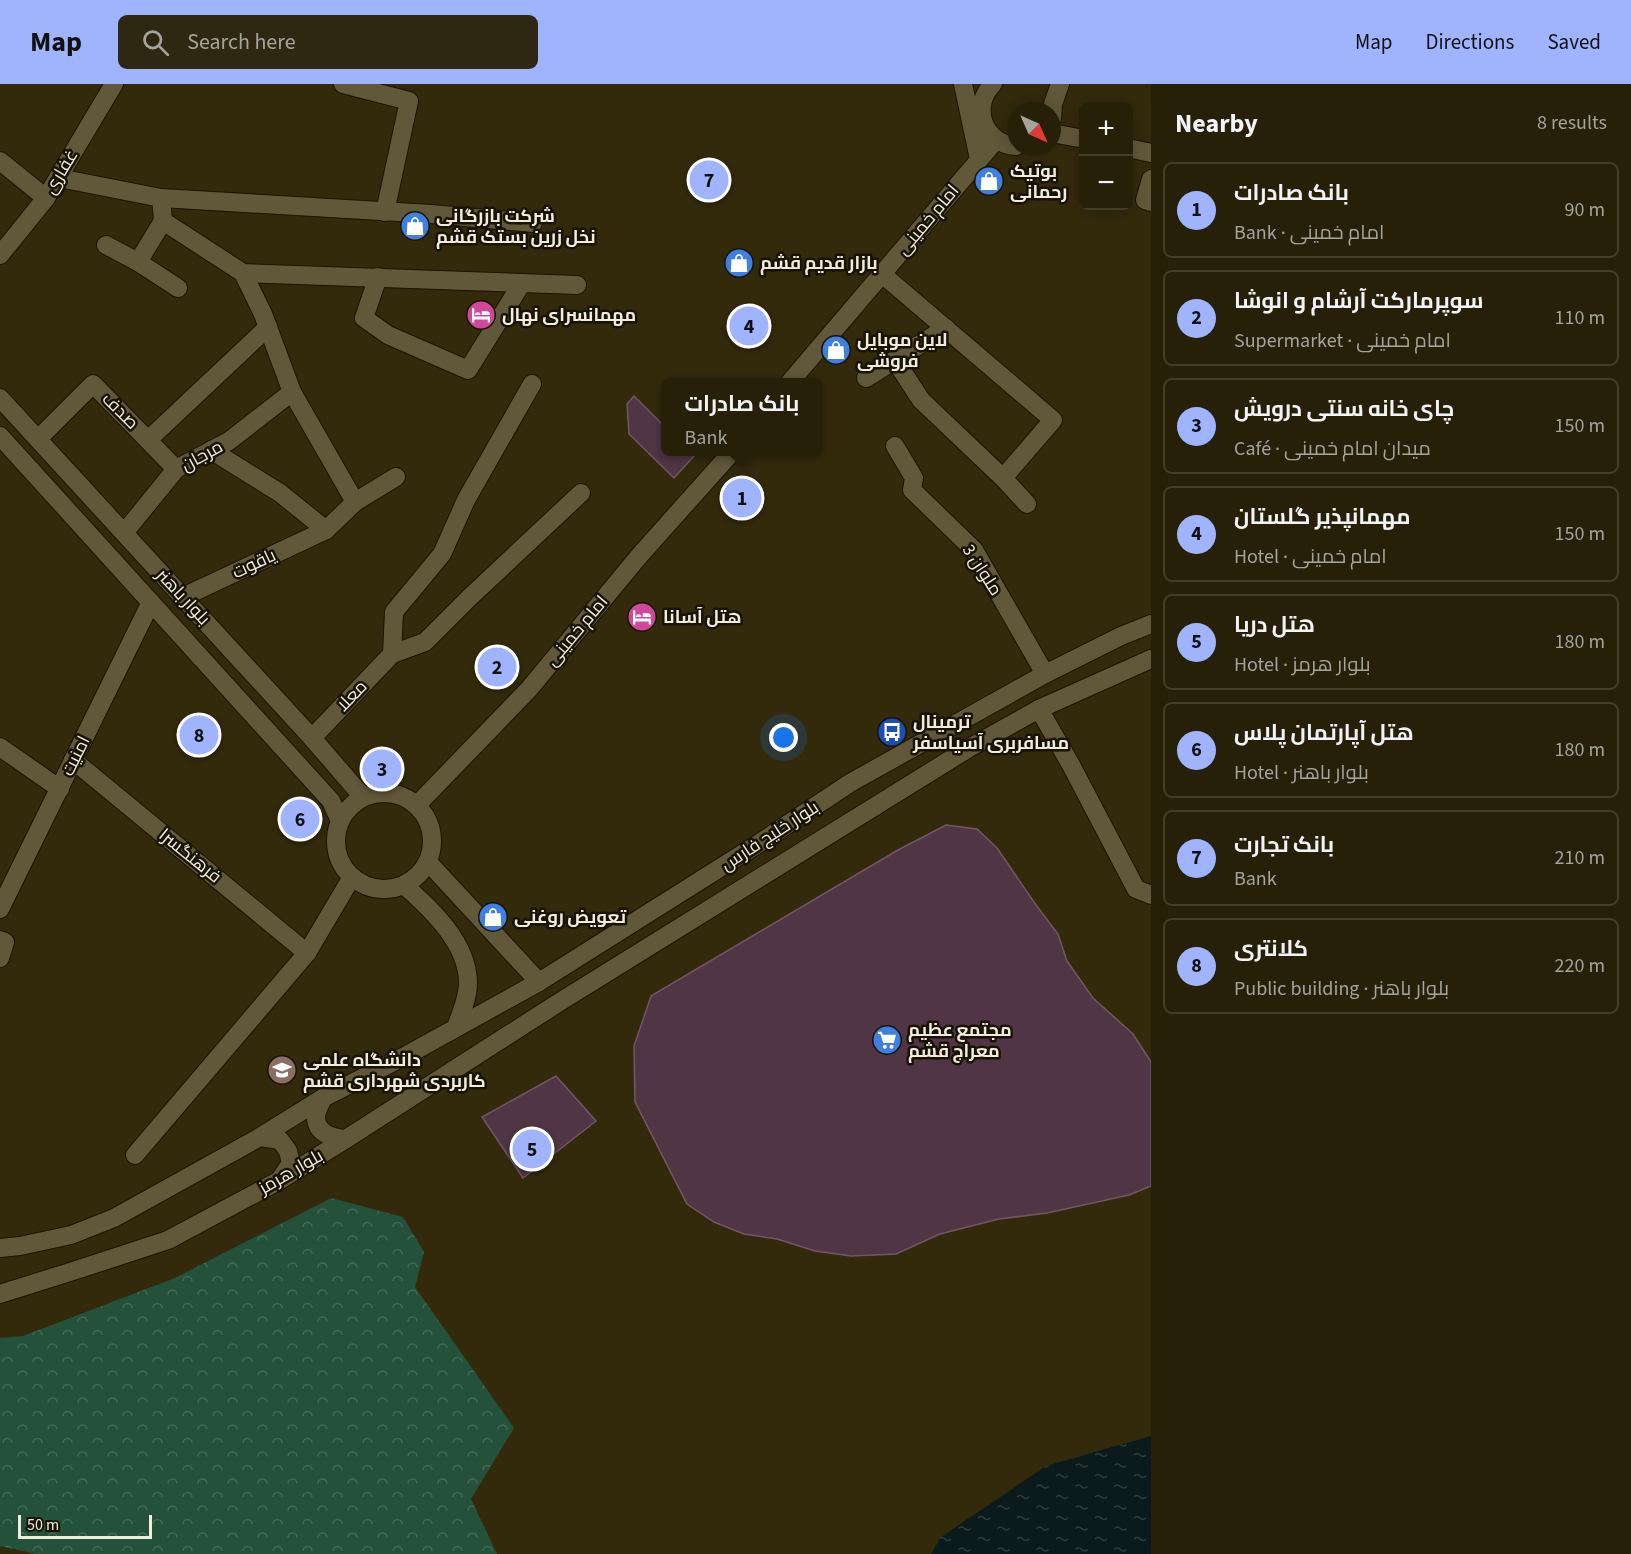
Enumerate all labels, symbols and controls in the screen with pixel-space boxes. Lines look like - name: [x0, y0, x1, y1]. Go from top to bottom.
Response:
- search box: [118, 15, 538, 69]
- text: Map: [30, 22, 82, 62]
- icon: search: [139, 26, 172, 59]
- text: Search here: [187, 26, 296, 58]
- text: Map: [1355, 27, 1393, 57]
- text: Directions: [1426, 27, 1514, 57]
- text: Saved: [1547, 27, 1601, 57]
- north arrow: [1007, 102, 1061, 156]
- map controls: [1079, 102, 1133, 210]
- button: +: [1079, 102, 1133, 156]
- text: Nearby: [1175, 105, 1258, 142]
- text: 8 results: [1537, 109, 1607, 137]
- street label: غفاری: [38, 145, 84, 199]
- button: −: [1079, 156, 1133, 210]
- pin: 7: [690, 158, 728, 202]
- place label: بوتیک رحمانی: [1010, 159, 1067, 205]
- shop icon: بوتیک رحمانی: [973, 165, 1005, 197]
- text: بانک صادرات: [1234, 177, 1349, 209]
- street label: امام خمینی: [891, 179, 965, 261]
- text: 1: [1191, 196, 1202, 224]
- text: 90 m: [1565, 196, 1605, 224]
- place label: شرکت بازرگانی نخل زرین بستک قشم: [436, 204, 596, 250]
- shop icon: شرکت بازرگانی نخل زرین بستک قشم: [399, 210, 431, 242]
- text: Bank · امام خمینی: [1234, 219, 1384, 247]
- shop icon: بازار قدیم قشم: [723, 247, 755, 279]
- place label: بازار قدیم قشم: [760, 251, 878, 276]
- text: سوپرمارکت آرشام و انوشا: [1234, 285, 1483, 317]
- hotel icon: مهمانسرای نهال: [465, 299, 497, 331]
- place label: مهمانسرای نهال: [502, 303, 636, 328]
- pin: 4: [730, 304, 768, 348]
- text: 2: [1191, 304, 1202, 332]
- text: 110 m: [1555, 304, 1605, 332]
- text: Supermarket · امام خمینی: [1234, 327, 1451, 355]
- place label: لاین موبایل فروشی: [857, 328, 947, 374]
- shop icon: لاین موبایل فروشی: [820, 334, 852, 366]
- popup: [661, 378, 823, 456]
- street label: صدف: [96, 387, 144, 435]
- text: بانک صادرات: [685, 388, 799, 420]
- text: چای خانه سنتی درویش: [1234, 393, 1454, 425]
- text: 3: [1191, 412, 1202, 440]
- text: 150 m: [1555, 412, 1605, 440]
- text: Bank: [685, 424, 727, 452]
- street label: مرجان: [177, 434, 227, 478]
- text: Café · میدان امام خمینی: [1234, 435, 1431, 463]
- pin: 1: [722, 476, 762, 520]
- text: مهمانپذیر گلستان: [1234, 501, 1411, 533]
- text: 4: [1191, 520, 1202, 548]
- text: 150 m: [1555, 520, 1605, 548]
- street label: ملوان 3: [956, 539, 1008, 601]
- street label: یاقوت: [228, 543, 280, 585]
- text: Hotel · امام خمینی: [1234, 543, 1387, 571]
- street label: بلوار باهنر: [150, 562, 216, 631]
- street label: امام خمینی: [540, 590, 614, 672]
- hotel icon: هتل آسانا: [626, 601, 658, 633]
- place label: هتل آسانا: [663, 605, 742, 630]
- text: هتل دریا: [1234, 609, 1315, 641]
- text: 5: [1191, 628, 1202, 656]
- text: 180 m: [1555, 628, 1605, 656]
- pin: 2: [478, 644, 516, 690]
- text: Hotel · بلوار هرمز: [1234, 651, 1370, 679]
- street label: معلا: [331, 675, 373, 717]
- place label: ترمینال مسافربری آسیاسفر: [912, 710, 1069, 756]
- pin: 8: [180, 712, 218, 758]
- bus stop icon: ترمینال مسافربری آسیاسفر: [876, 716, 908, 748]
- text: هتل آپارتمان پلاس: [1234, 717, 1414, 749]
- your location: [769, 723, 798, 752]
- street label: امنیت: [56, 732, 96, 780]
- text: 6: [1191, 736, 1202, 764]
- text: 180 m: [1555, 736, 1605, 764]
- pin: 3: [362, 746, 401, 792]
- text: Hotel · بلوار باهنر: [1234, 759, 1369, 787]
- street label: بلوار خلیج فارس: [716, 795, 824, 877]
- pin: 6: [280, 796, 320, 842]
- street label: فرهنگسرا: [153, 823, 227, 889]
- text: بانک تجارت: [1234, 829, 1334, 861]
- text: 7: [1191, 844, 1202, 872]
- text: 210 m: [1555, 844, 1605, 872]
- text: Bank: [1234, 865, 1277, 893]
- shop icon: تعویض روغنی: [477, 901, 509, 933]
- place label: تعویض روغنی: [514, 905, 627, 930]
- text: کلانتری: [1234, 933, 1308, 965]
- text: 8: [1191, 952, 1202, 980]
- text: 220 m: [1555, 952, 1605, 980]
- text: Public building · بلوار باهنر: [1234, 975, 1449, 1003]
- place label: مجتمع عظیم معراج قشم: [908, 1018, 1012, 1064]
- supermarket icon: مجتمع عظیم معراج قشم: [871, 1024, 903, 1056]
- place label: دانشگاه علمی کاربردی شهرداری قشم: [303, 1048, 486, 1094]
- school or university icon: دانشگاه علمی کاربردی شهرداری قشم: [266, 1054, 298, 1086]
- pin: 5: [512, 1126, 552, 1172]
- street label: بلوار هرمز: [253, 1144, 328, 1201]
- scale bar: [18, 1512, 152, 1540]
- text: 50 m: [27, 1514, 59, 1536]

